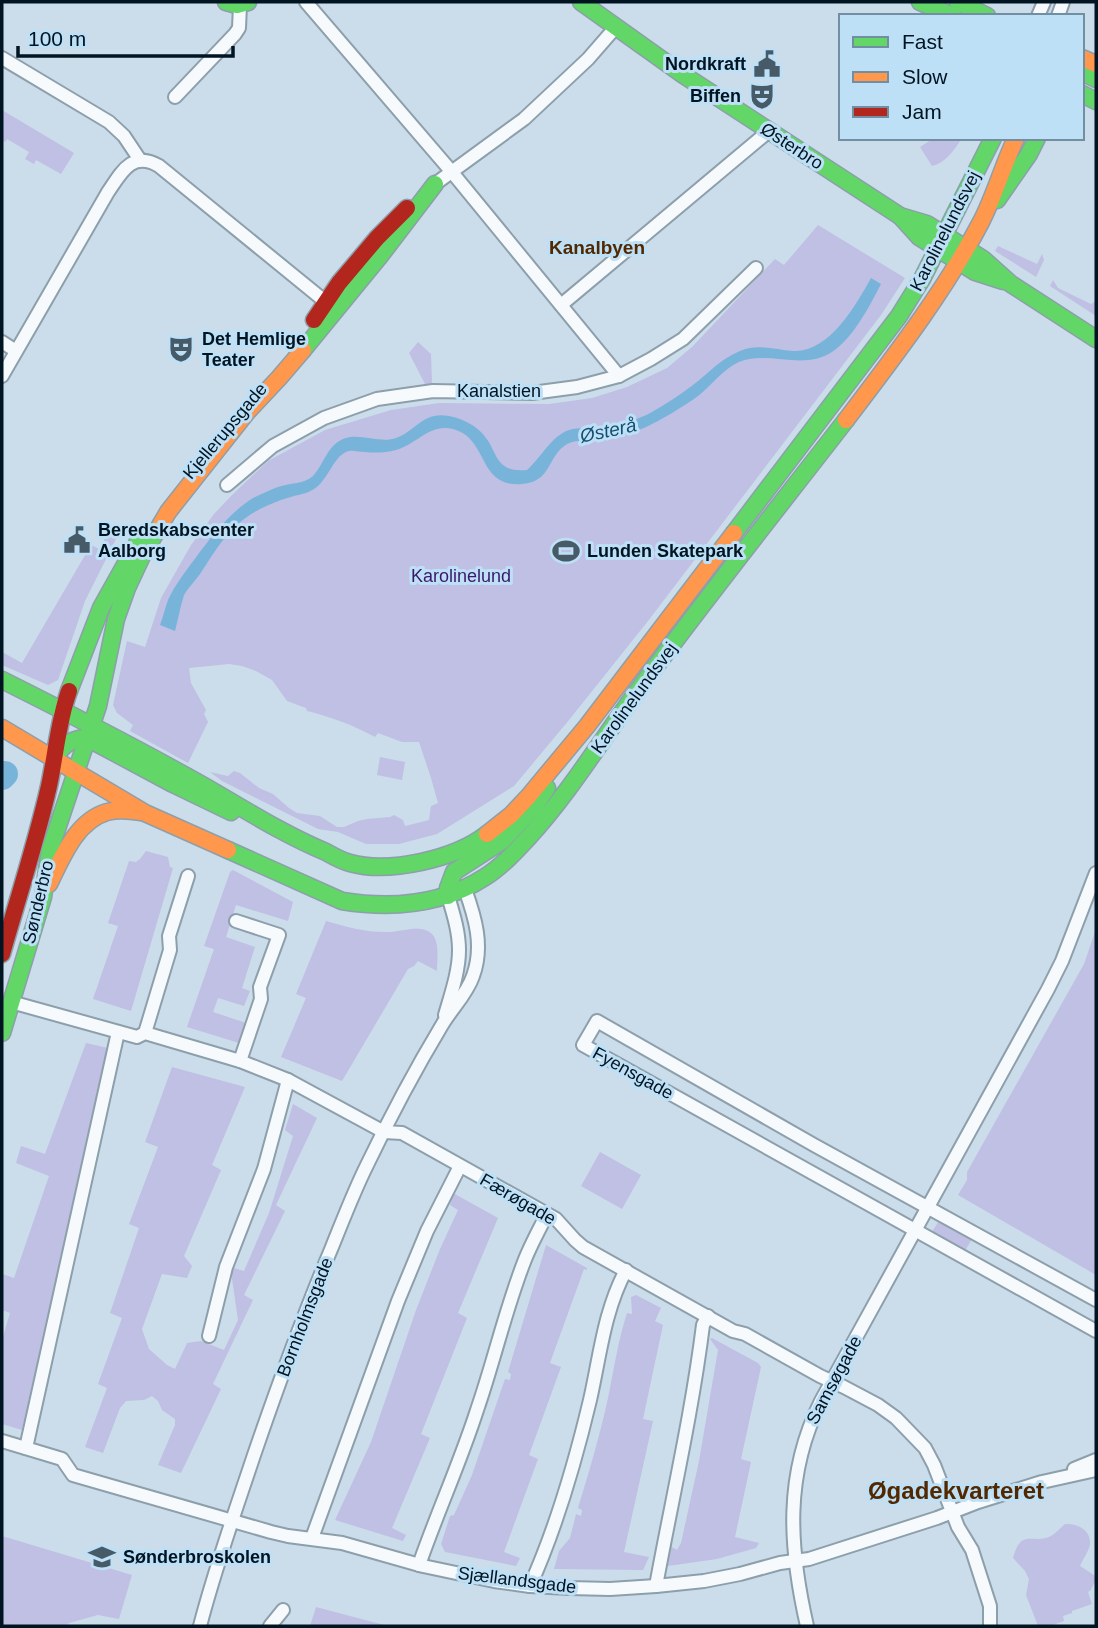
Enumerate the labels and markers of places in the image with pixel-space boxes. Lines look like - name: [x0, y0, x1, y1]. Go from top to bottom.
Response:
- public building icon: Nordkraft: [752, 49, 782, 79]
- place label: Nordkraft: [665, 54, 746, 74]
- theatre icon: Biffen: [747, 81, 777, 111]
- place label: Biffen: [690, 86, 741, 106]
- place label: Det Hemlige Teater: [202, 329, 306, 370]
- theatre icon: Det Hemlige Teater: [166, 334, 196, 364]
- place label: Beredskabscenter Aalborg: [98, 520, 254, 561]
- public building icon: Beredskabscenter Aalborg: [62, 525, 92, 555]
- sports icon: Lunden Skatepark: [551, 536, 581, 566]
- place label: Lunden Skatepark: [587, 541, 744, 561]
- school or university icon: Sønderbroskolen: [87, 1542, 117, 1572]
- place label: Sønderbroskolen: [123, 1547, 271, 1567]

